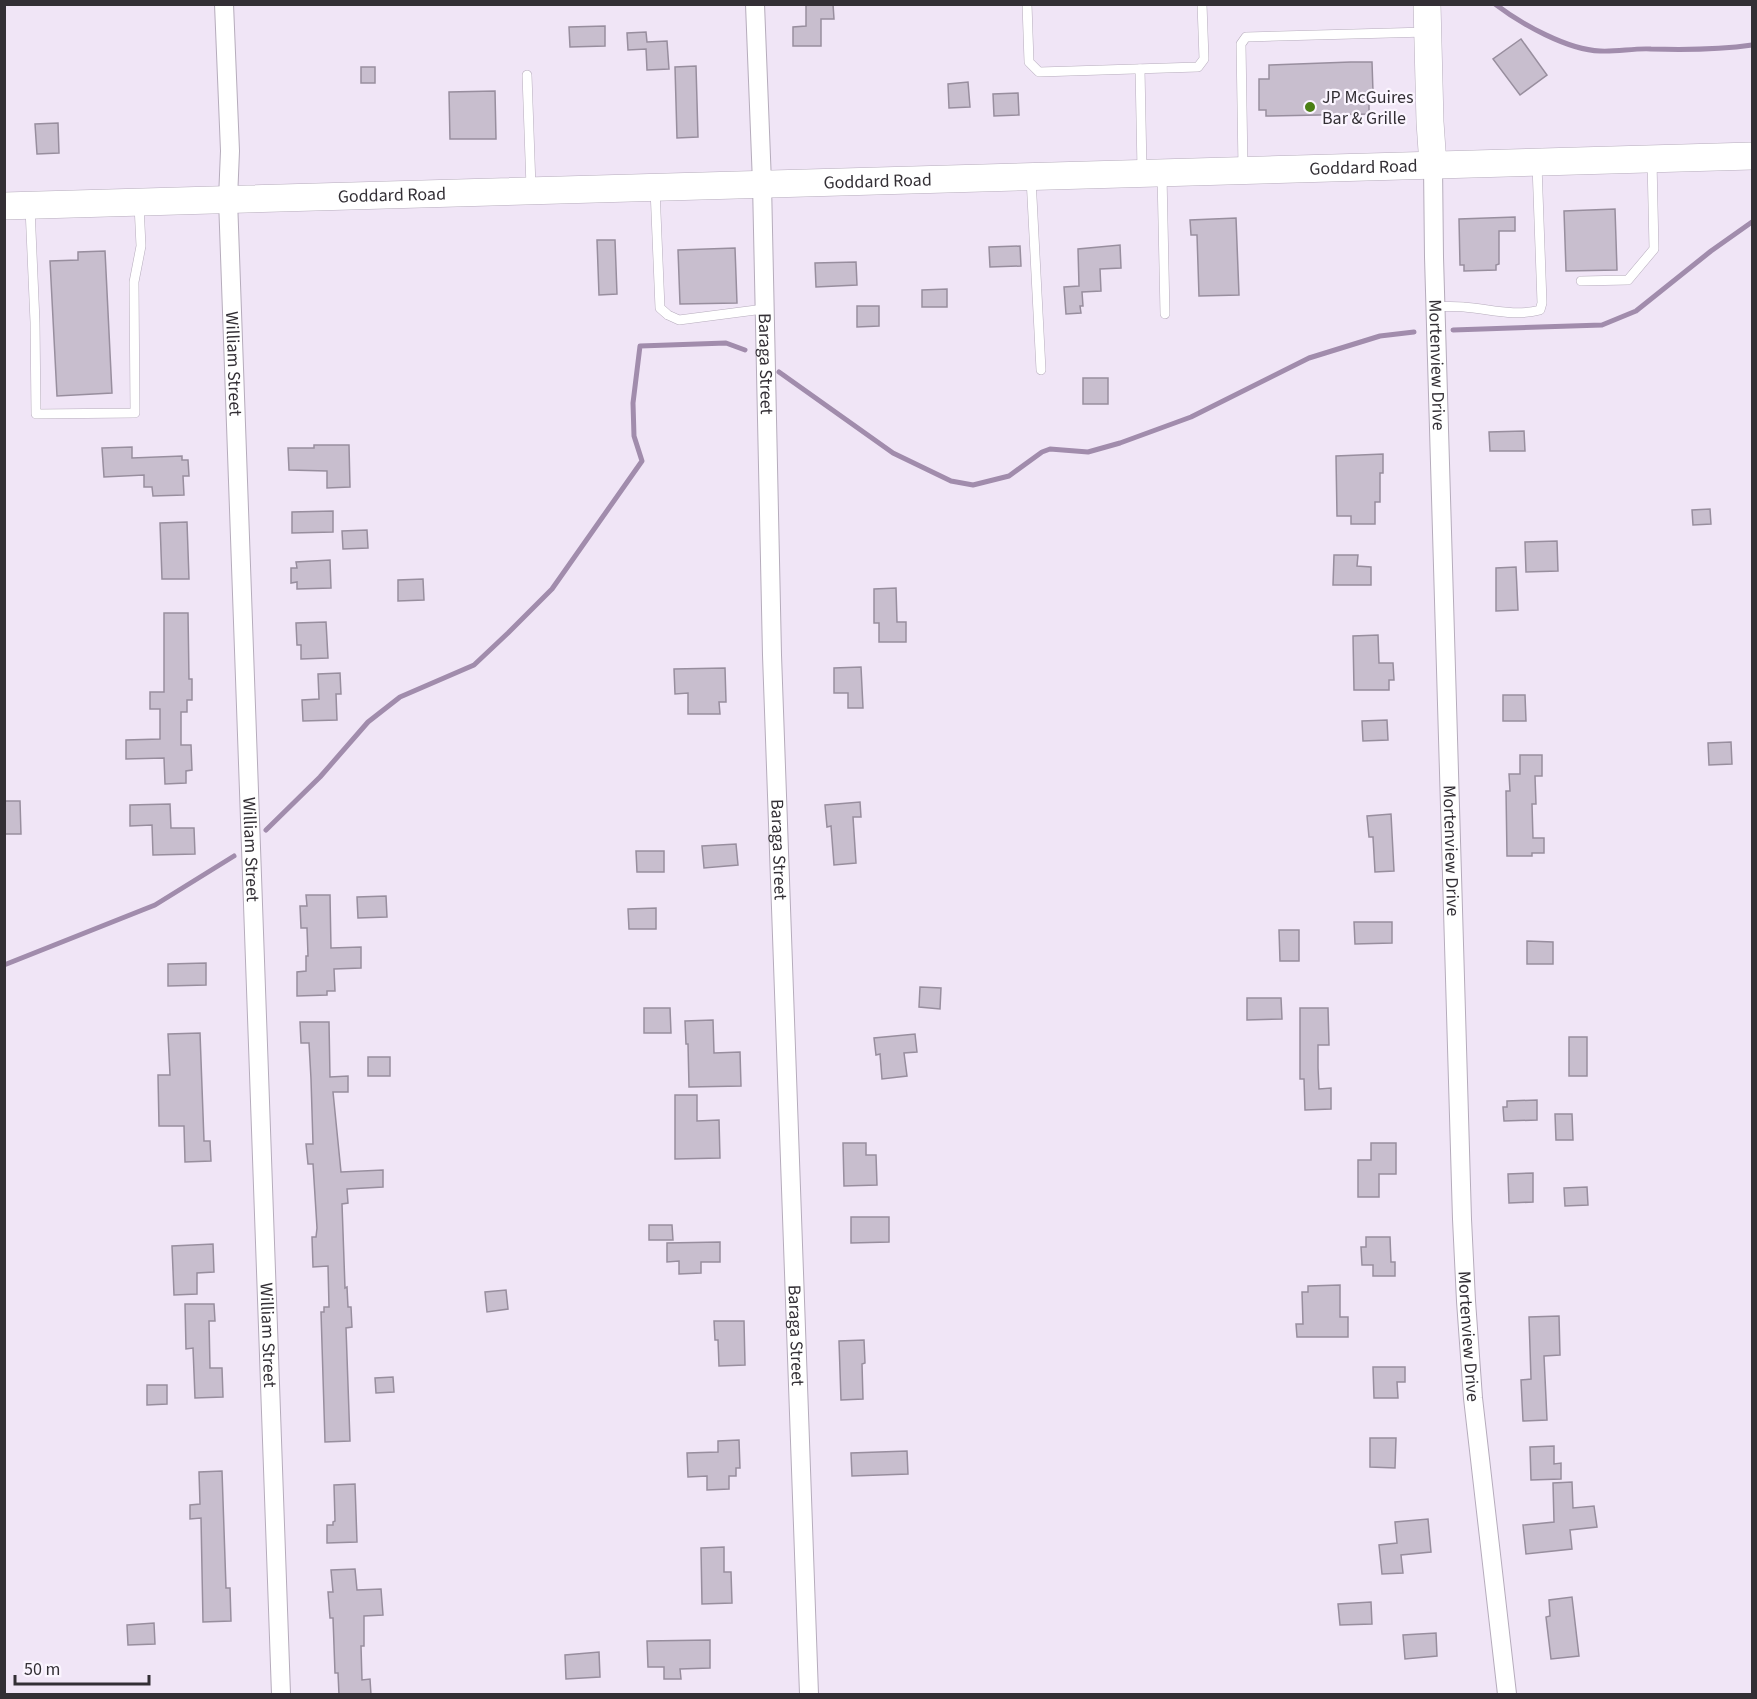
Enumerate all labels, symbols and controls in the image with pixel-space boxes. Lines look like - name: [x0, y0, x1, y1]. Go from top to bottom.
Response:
- place label: JP McGuires Bar & Grille: [1322, 85, 1414, 131]
- marker: JP McGuires Bar & Grille: [1303, 100, 1317, 114]
- street label: Goddard Road: [1309, 153, 1418, 181]
- street label: Goddard Road: [823, 167, 932, 195]
- street label: Goddard Road: [337, 181, 446, 209]
- street label: Mortenview Drive: [1423, 299, 1452, 431]
- street label: William Street: [219, 311, 248, 417]
- street label: Baraga Street: [752, 313, 779, 415]
- street label: Mortenview Drive: [1437, 785, 1466, 917]
- street label: William Street: [237, 797, 265, 902]
- street label: Baraga Street: [765, 799, 793, 901]
- street label: Mortenview Drive: [1452, 1270, 1486, 1403]
- street label: William Street: [254, 1282, 283, 1388]
- street label: Baraga Street: [782, 1284, 811, 1386]
- scale bar: [15, 1648, 148, 1686]
- text: 50 m: [24, 1657, 60, 1682]

